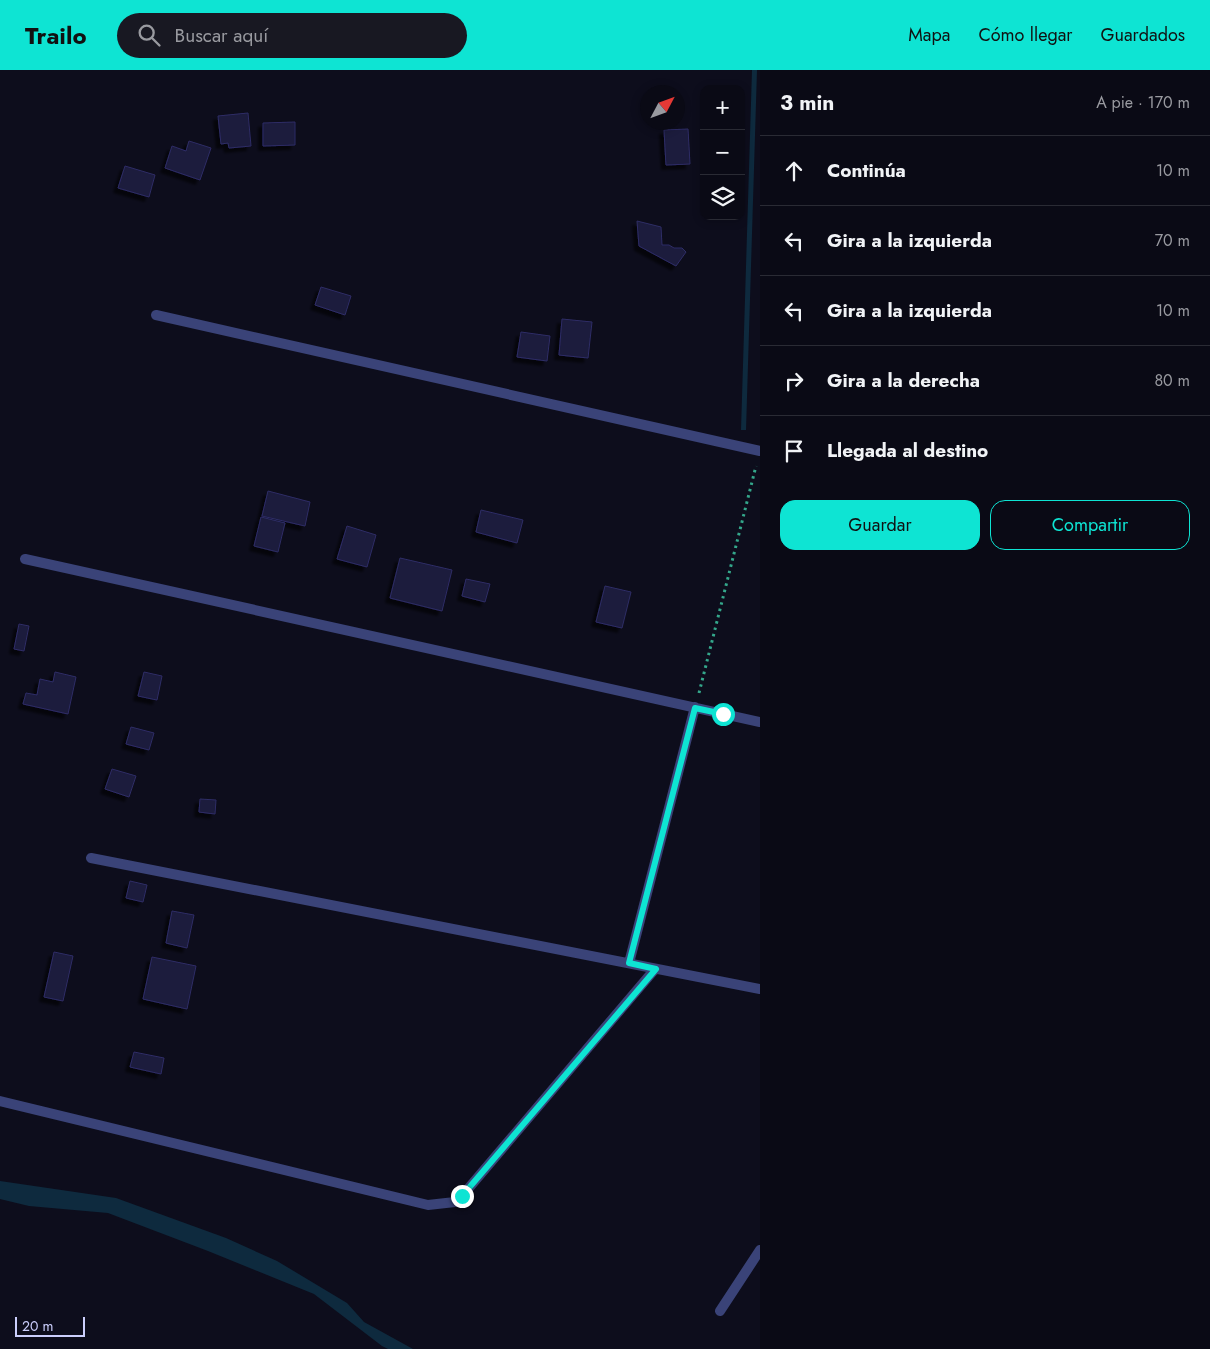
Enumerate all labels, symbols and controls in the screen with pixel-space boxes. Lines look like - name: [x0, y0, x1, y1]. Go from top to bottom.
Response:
- search box: [117, 13, 467, 58]
- text: Trailo: [25, 18, 87, 53]
- icon: search: [135, 21, 163, 49]
- text: Buscar aquí: [175, 22, 268, 49]
- text: Mapa: [908, 22, 950, 48]
- text: Cómo llegar: [978, 22, 1073, 48]
- text: Guardados: [1101, 22, 1185, 48]
- north arrow: [640, 85, 685, 130]
- map controls: [700, 85, 745, 220]
- button: +: [700, 85, 745, 130]
- text: 3 min: [780, 88, 834, 118]
- text: A pie · 170 m: [1096, 91, 1190, 114]
- button: −: [700, 130, 745, 175]
- icon: ahead: [780, 157, 808, 185]
- text: Continúa: [827, 157, 906, 184]
- text: 10 m: [1156, 159, 1190, 182]
- button: layers: [700, 175, 745, 220]
- icon: left: [780, 227, 808, 255]
- text: Gira a la izquierda: [827, 227, 992, 254]
- text: 70 m: [1155, 229, 1190, 252]
- icon: left: [780, 297, 808, 325]
- text: Gira a la izquierda: [827, 297, 992, 324]
- text: 10 m: [1156, 299, 1190, 322]
- icon: right: [780, 367, 808, 395]
- text: Gira a la derecha: [827, 367, 980, 394]
- text: 80 m: [1154, 369, 1190, 392]
- icon: arrive: [780, 437, 808, 465]
- text: Llegada al destino: [827, 437, 988, 464]
- button: Guardar: [780, 500, 980, 550]
- button: Compartir: [990, 500, 1190, 550]
- route start: [712, 703, 735, 726]
- route end: [451, 1185, 474, 1208]
- scale bar: [15, 1314, 85, 1337]
- text: 20 m: [22, 1316, 54, 1336]

